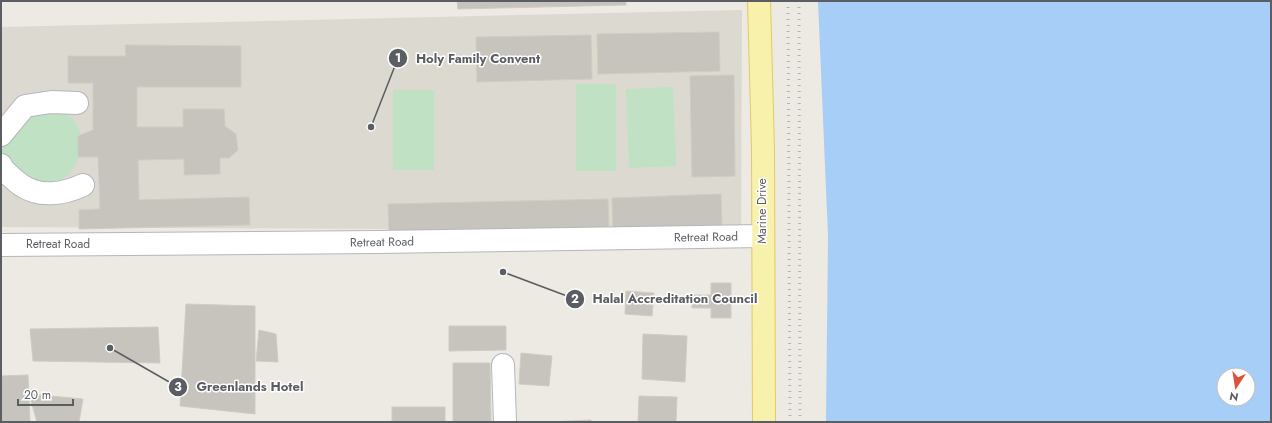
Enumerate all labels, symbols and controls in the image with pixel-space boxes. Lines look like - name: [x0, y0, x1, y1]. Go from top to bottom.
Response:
- callout: Holy Family Convent: [388, 46, 548, 71]
- text: 1: [395, 49, 401, 67]
- text: Holy Family Convent: [416, 49, 541, 68]
- street label: Marine Drive: [753, 178, 771, 244]
- street label: Retreat Road: [674, 227, 738, 247]
- street label: Retreat Road: [350, 232, 414, 252]
- street label: Retreat Road: [26, 235, 90, 253]
- callout: Halal Accreditation Council: [565, 286, 766, 311]
- text: Halal Accreditation Council: [593, 289, 757, 308]
- text: 2: [571, 290, 579, 308]
- north arrow: [1216, 367, 1256, 407]
- callout: Greenlands Hotel: [168, 374, 311, 399]
- text: Greenlands Hotel: [197, 377, 303, 396]
- text: 3: [174, 378, 182, 396]
- scale bar: [18, 381, 73, 407]
- text: 20 m: [24, 386, 51, 404]
- text: N: [1228, 388, 1240, 406]

